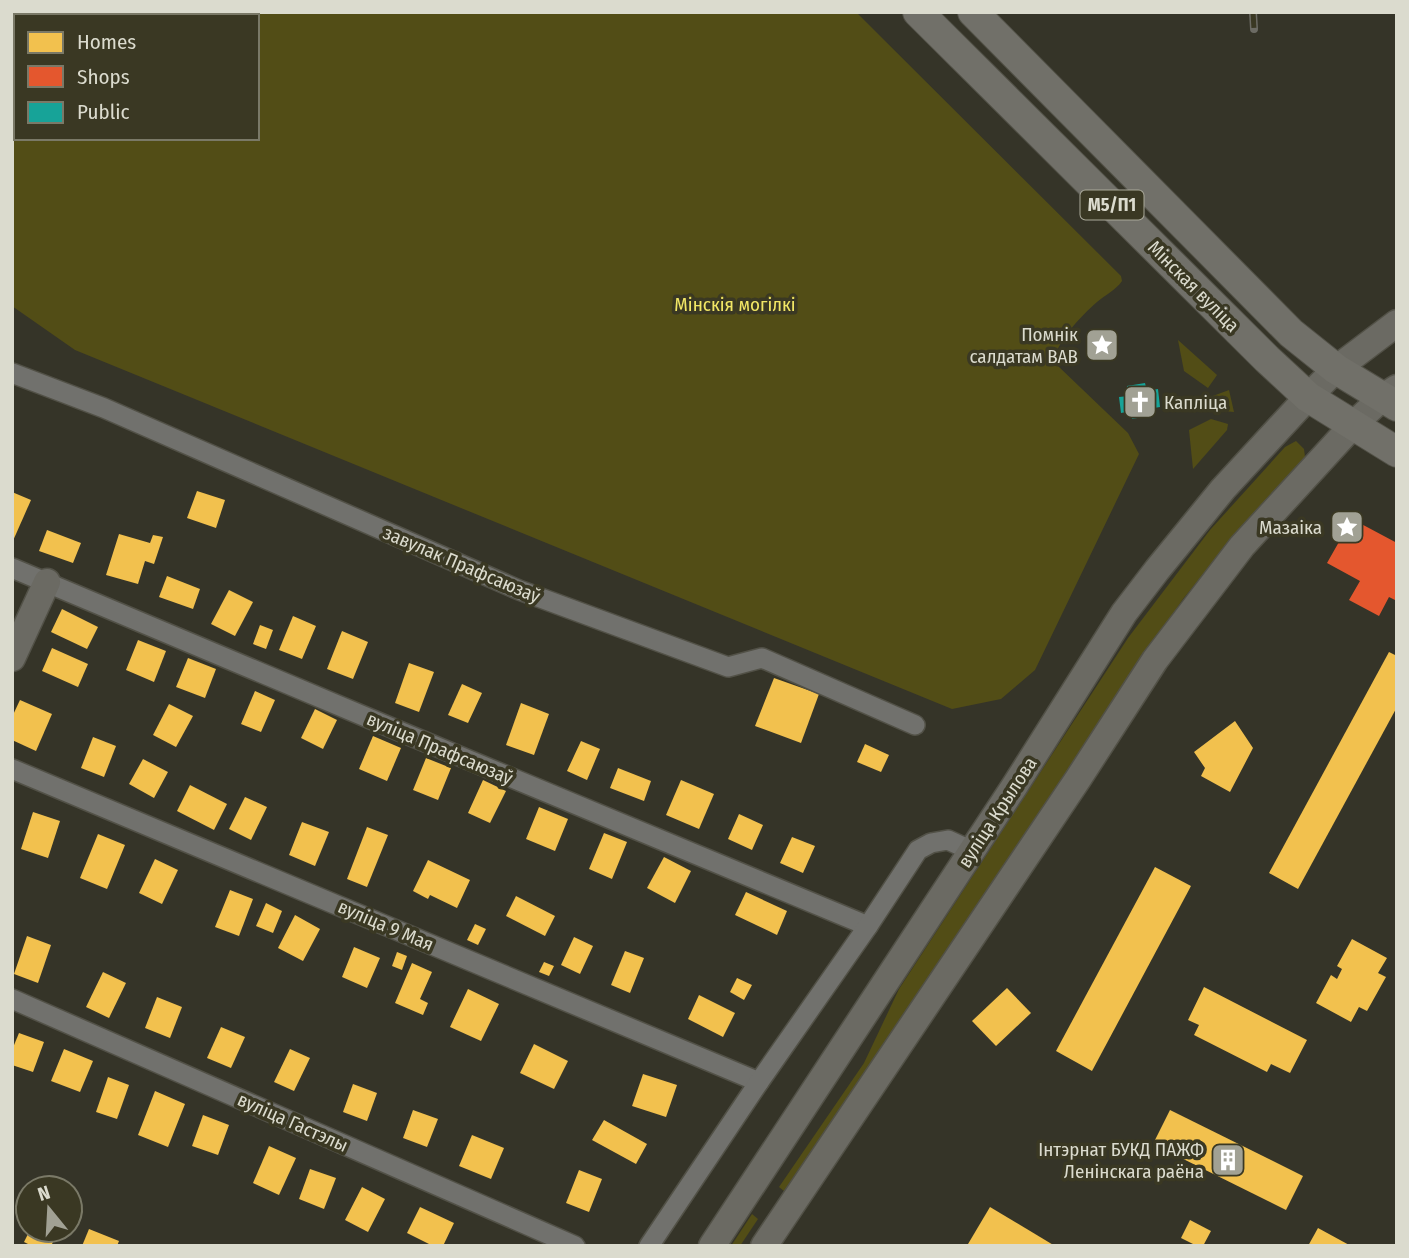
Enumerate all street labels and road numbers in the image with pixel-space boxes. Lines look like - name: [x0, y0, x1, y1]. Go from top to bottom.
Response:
- road number: М5/П1: [1080, 190, 1144, 220]
- street label: Мінская вуліца: [1143, 236, 1244, 337]
- street label: завулак Прафсаюзаў: [380, 521, 544, 608]
- street label: вуліца Прафсаюзаў: [363, 707, 517, 790]
- street label: вуліца Крылова: [953, 753, 1042, 872]
- street label: вуліца 9 Мая: [334, 895, 437, 956]
- street label: вуліца Гастэлы: [234, 1088, 352, 1157]

